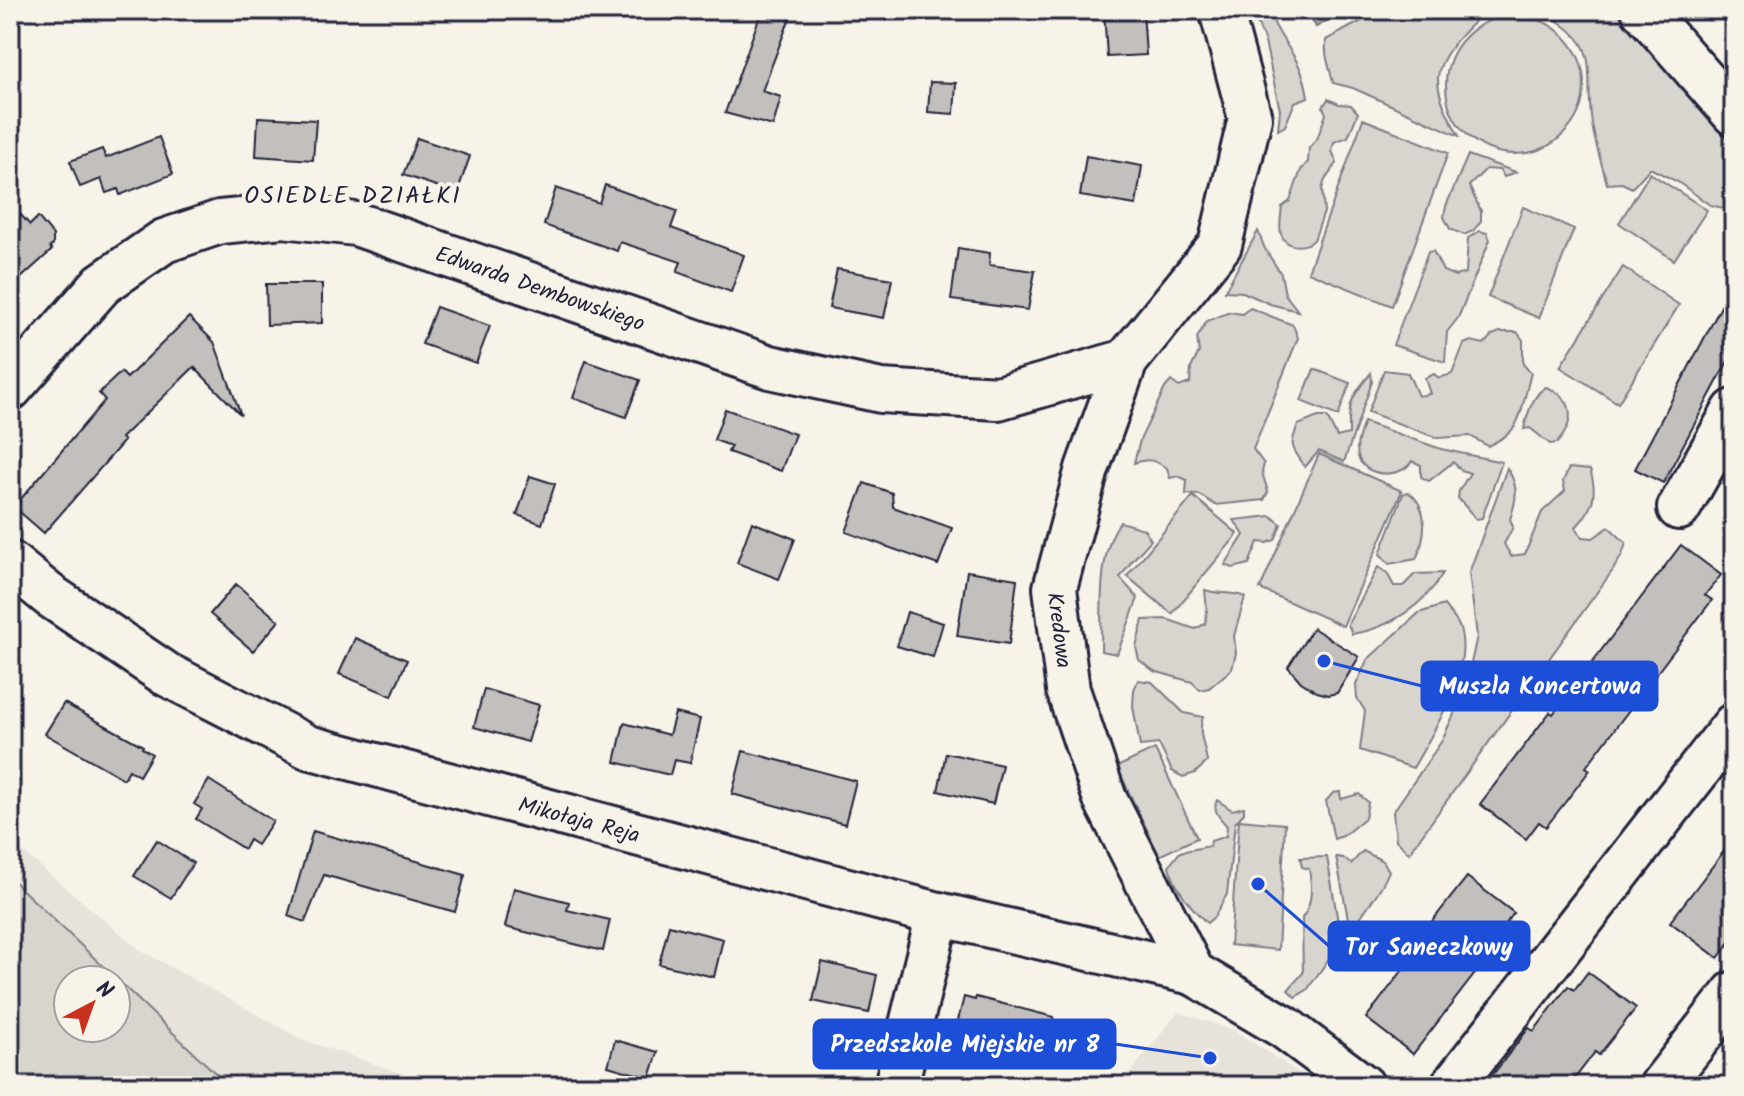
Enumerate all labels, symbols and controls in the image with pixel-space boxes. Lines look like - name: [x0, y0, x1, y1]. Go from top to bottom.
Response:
- district label: OSIEDLE DZIAŁKI: [244, 177, 462, 216]
- street label: Edwarda Dembowskiego: [430, 238, 649, 342]
- street label: Kredowa: [1036, 590, 1080, 670]
- callout: Muszla Koncertowa: [1422, 662, 1657, 710]
- text: Muszla Koncertowa: [1439, 668, 1641, 707]
- street label: Mikołaja Reja: [514, 788, 643, 854]
- callout: Tor Saneczkowy: [1329, 922, 1529, 970]
- text: Tor Saneczkowy: [1345, 929, 1514, 968]
- north arrow: [52, 964, 132, 1044]
- text: N: [87, 973, 120, 1009]
- callout: Przedszkole Miejskie nr 8: [814, 1020, 1115, 1068]
- text: Przedszkole Miejskie nr 8: [831, 1026, 1100, 1065]

